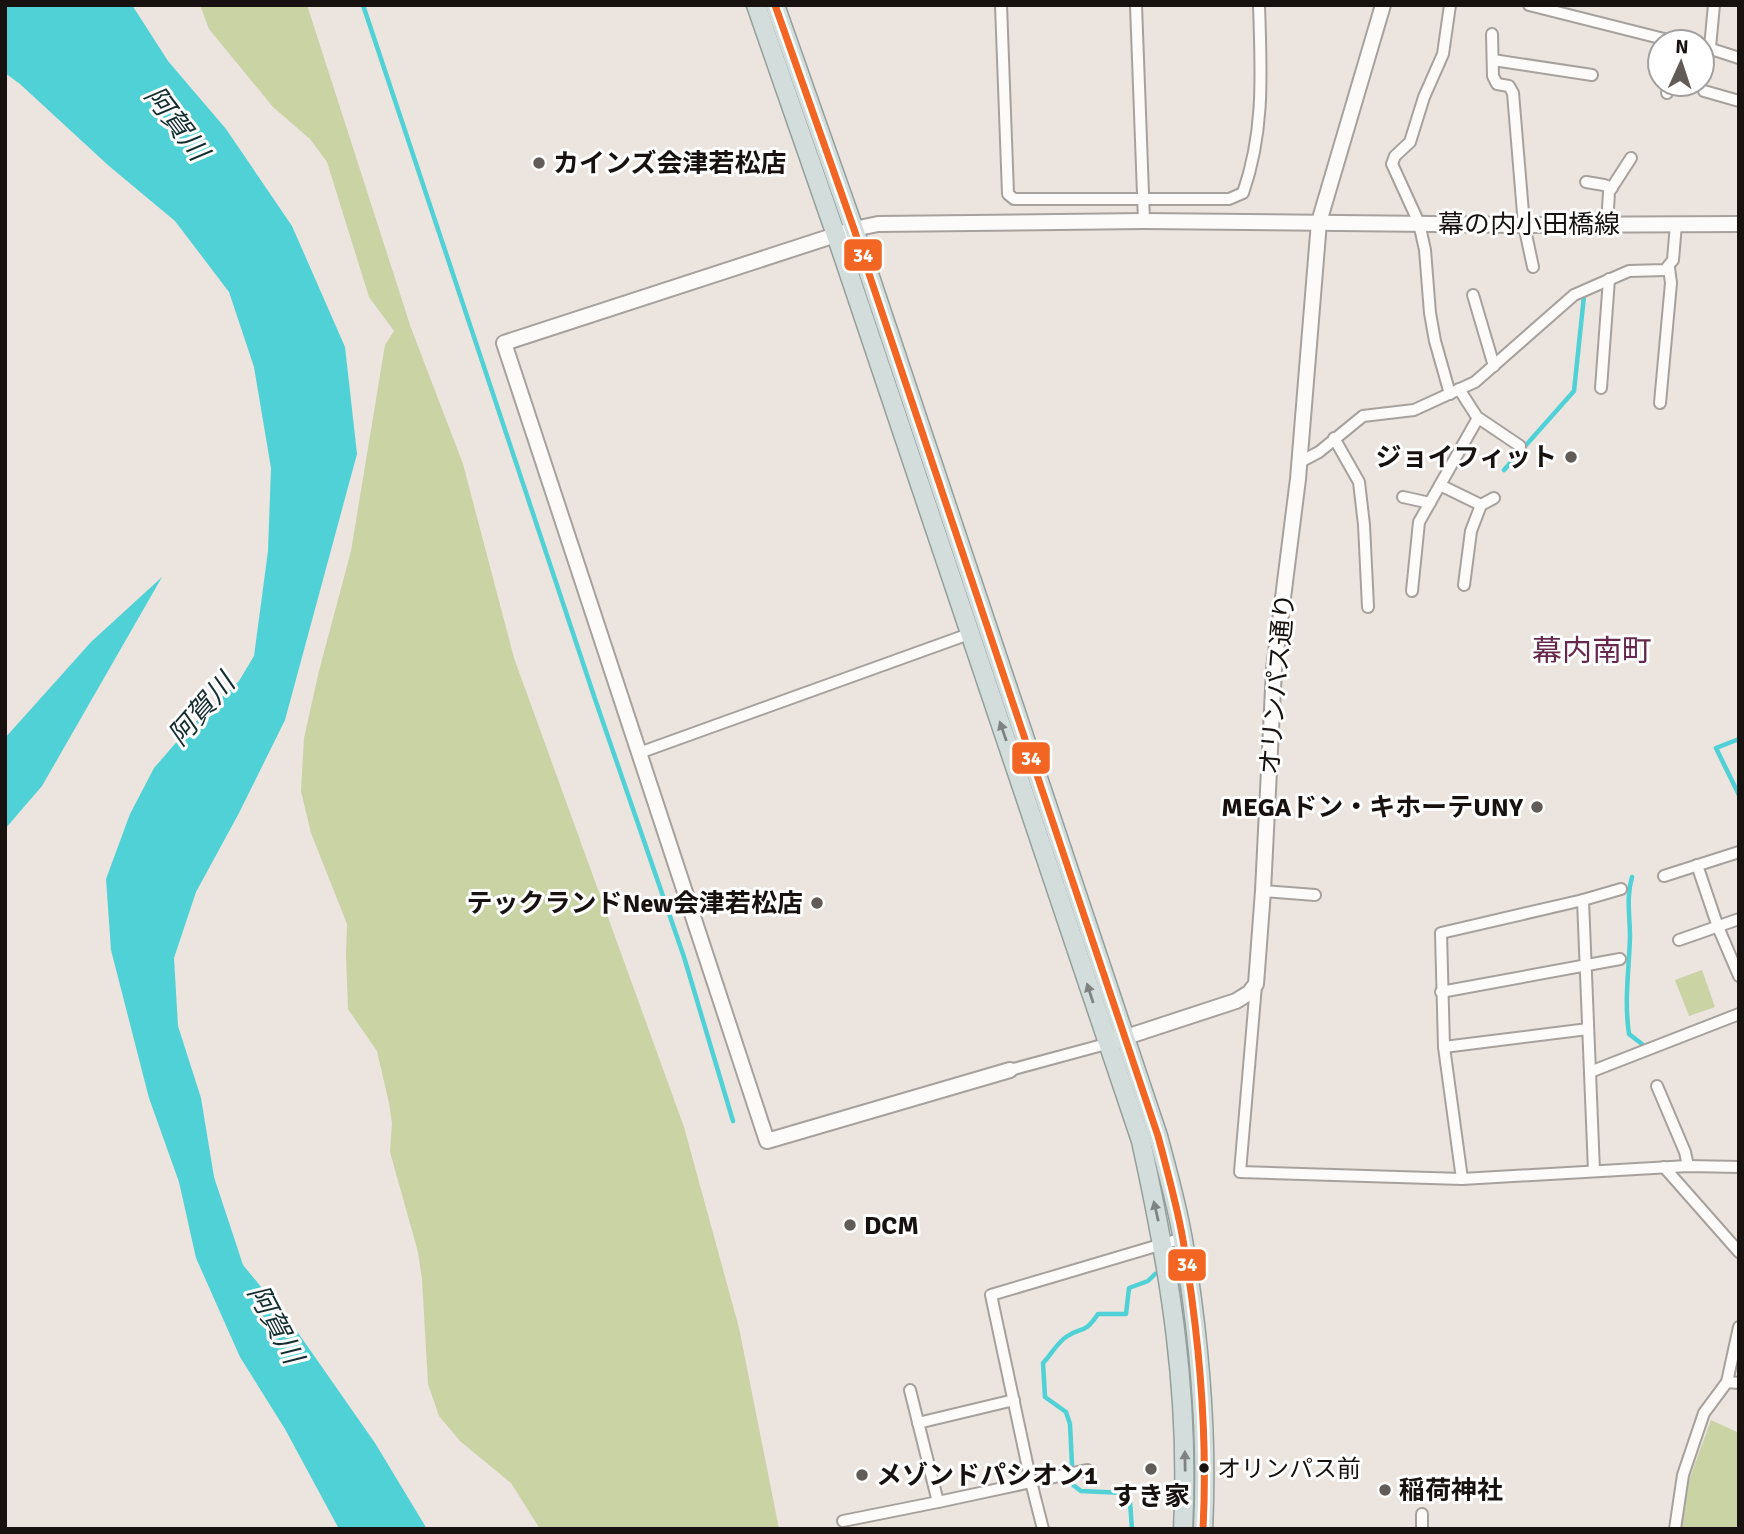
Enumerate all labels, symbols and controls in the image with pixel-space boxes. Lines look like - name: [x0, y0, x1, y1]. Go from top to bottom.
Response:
- north arrow: [1646, 28, 1716, 98]
- text: N: [1675, 35, 1689, 59]
- water label: 阿賀川: [137, 80, 217, 170]
- place label: カインズ会津若松店: [553, 148, 786, 180]
- marker: カインズ会津若松店: [531, 155, 547, 171]
- street label: 幕の内小田橋線: [1438, 209, 1620, 241]
- line badge: 34: [843, 238, 883, 272]
- text: 34: [853, 244, 873, 268]
- place label: ジョイフィット: [1376, 442, 1557, 474]
- marker: ジョイフィット: [1563, 449, 1579, 465]
- street label: オリンパス通り: [1254, 592, 1302, 776]
- district label: 幕内南町: [1532, 633, 1652, 670]
- water label: 阿賀川: [161, 665, 244, 753]
- one-way arrow: [997, 720, 1008, 741]
- line badge: 34: [1011, 741, 1051, 775]
- text: 34: [1021, 747, 1041, 771]
- place label: MEGAドン・キホーテUNY: [1221, 792, 1524, 824]
- marker: MEGAドン・キホーテUNY: [1529, 799, 1545, 815]
- place label: テックランドNew会津若松店: [467, 888, 803, 920]
- marker: テックランドNew会津若松店: [809, 895, 825, 911]
- one-way arrow: [1084, 983, 1094, 1004]
- one-way arrow: [1150, 1200, 1161, 1222]
- place label: DCM: [864, 1210, 919, 1242]
- marker: DCM: [842, 1217, 858, 1233]
- line badge: 34: [1167, 1248, 1207, 1282]
- text: 34: [1177, 1253, 1197, 1277]
- water label: 阿賀川: [240, 1279, 311, 1372]
- one-way arrow: [1179, 1449, 1190, 1471]
- place label: オリンパス前: [1217, 1454, 1361, 1484]
- place label: メゾンドパシオン1: [876, 1460, 1098, 1492]
- marker: すき家: [1143, 1461, 1159, 1477]
- marker: オリンパス前: [1197, 1461, 1211, 1475]
- marker: メゾンドパシオン1: [854, 1467, 870, 1483]
- place label: 稲荷神社: [1399, 1475, 1503, 1507]
- place label: すき家: [1112, 1481, 1190, 1513]
- marker: 稲荷神社: [1377, 1482, 1393, 1498]

